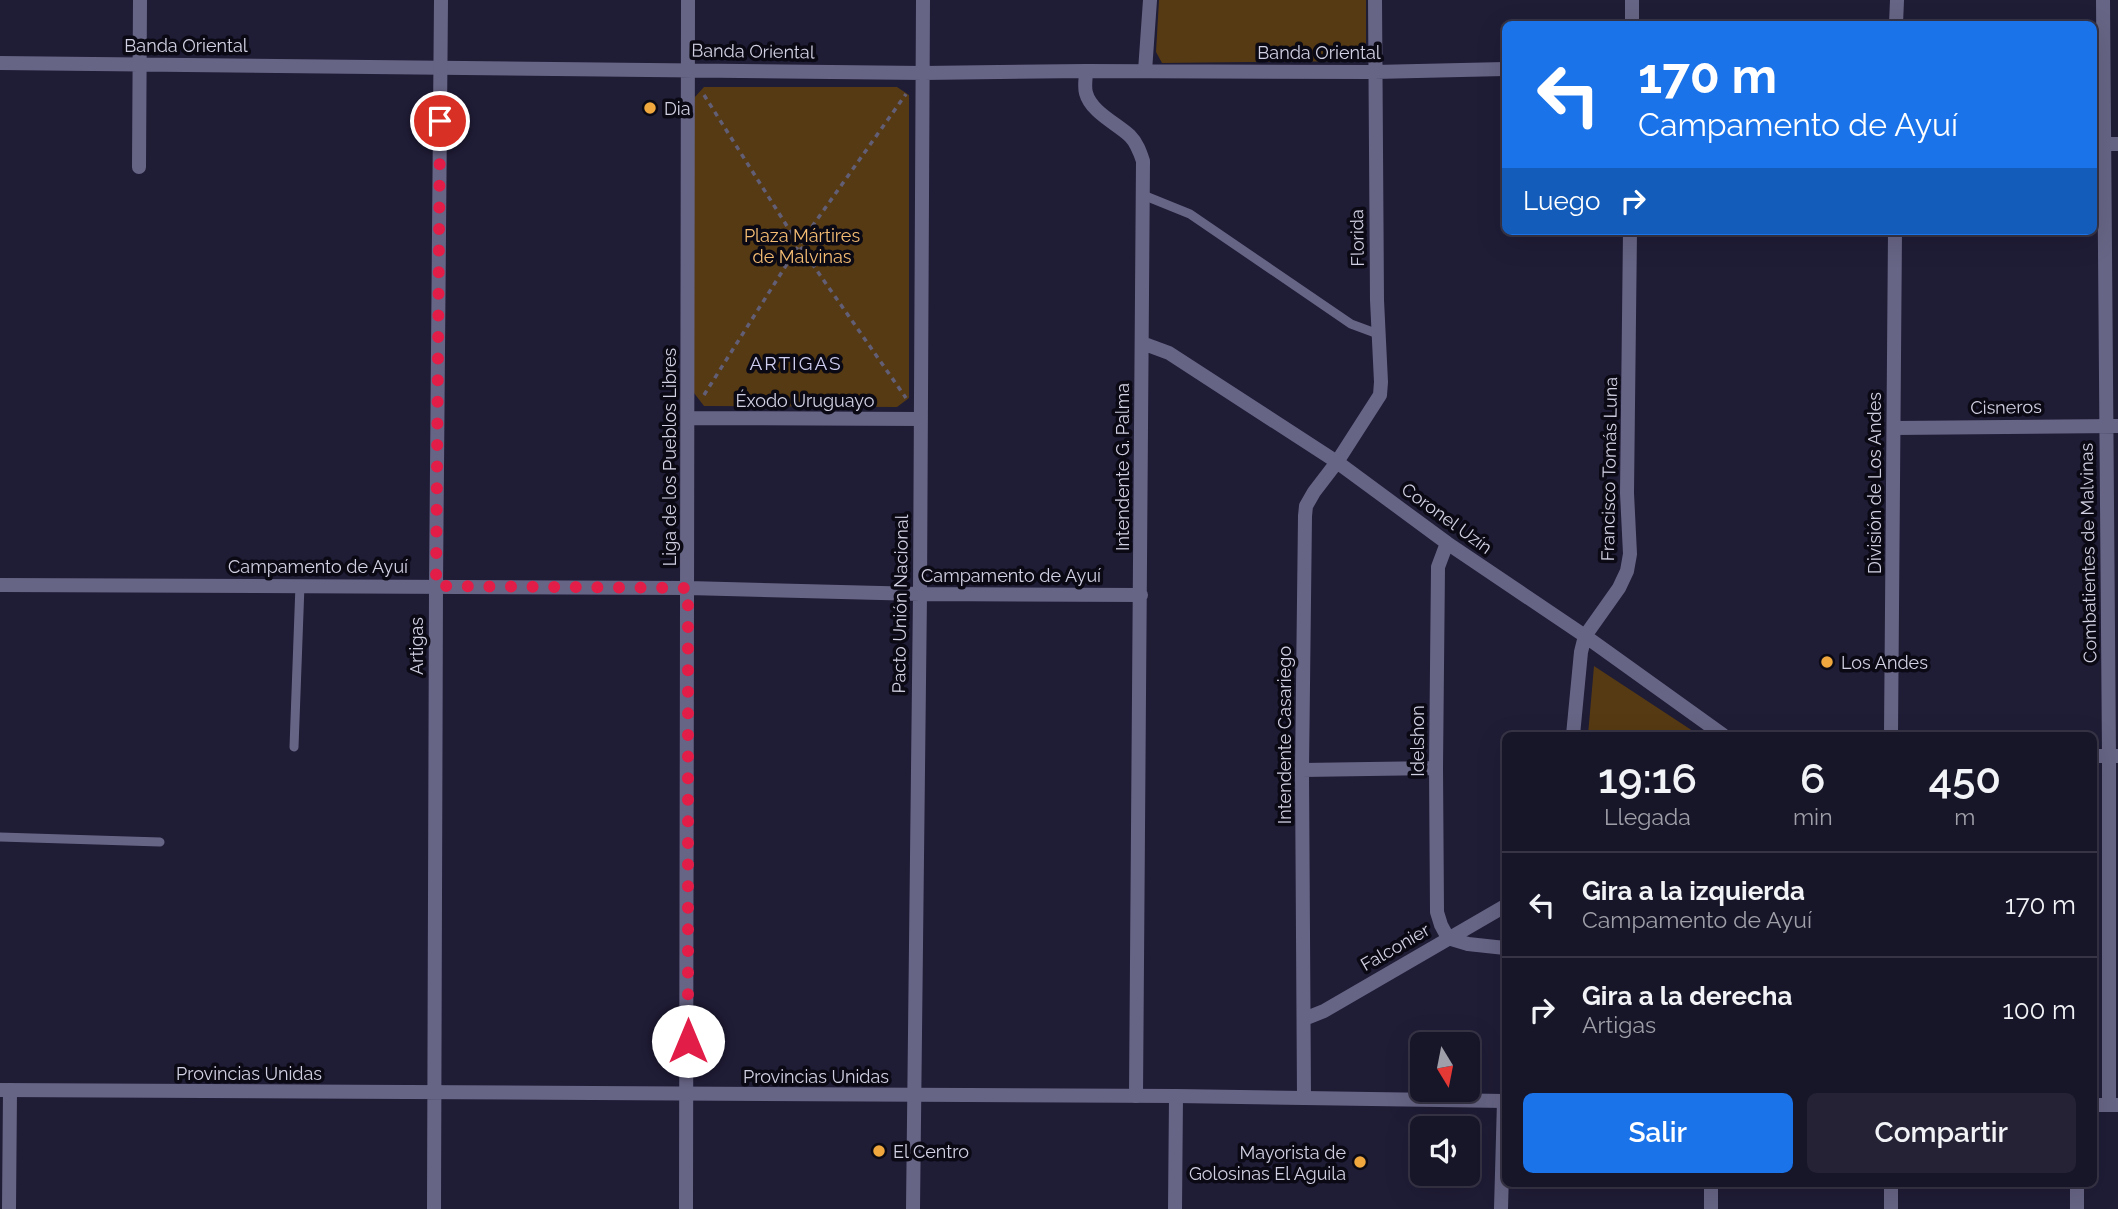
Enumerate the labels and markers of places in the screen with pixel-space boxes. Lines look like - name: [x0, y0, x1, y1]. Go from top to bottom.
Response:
- pin: [410, 91, 470, 151]
- place label: Dia: [664, 98, 691, 119]
- marker: Dia: [642, 100, 658, 116]
- place label: Los Andes: [1841, 652, 1928, 673]
- marker: Los Andes: [1819, 654, 1835, 670]
- place label: El Centro: [893, 1141, 969, 1162]
- place label: Mayorista de Golosinas El Aguila: [1189, 1142, 1346, 1184]
- marker: El Centro: [871, 1143, 887, 1159]
- marker: Mayorista de Golosinas El Aguila: [1352, 1154, 1368, 1170]

